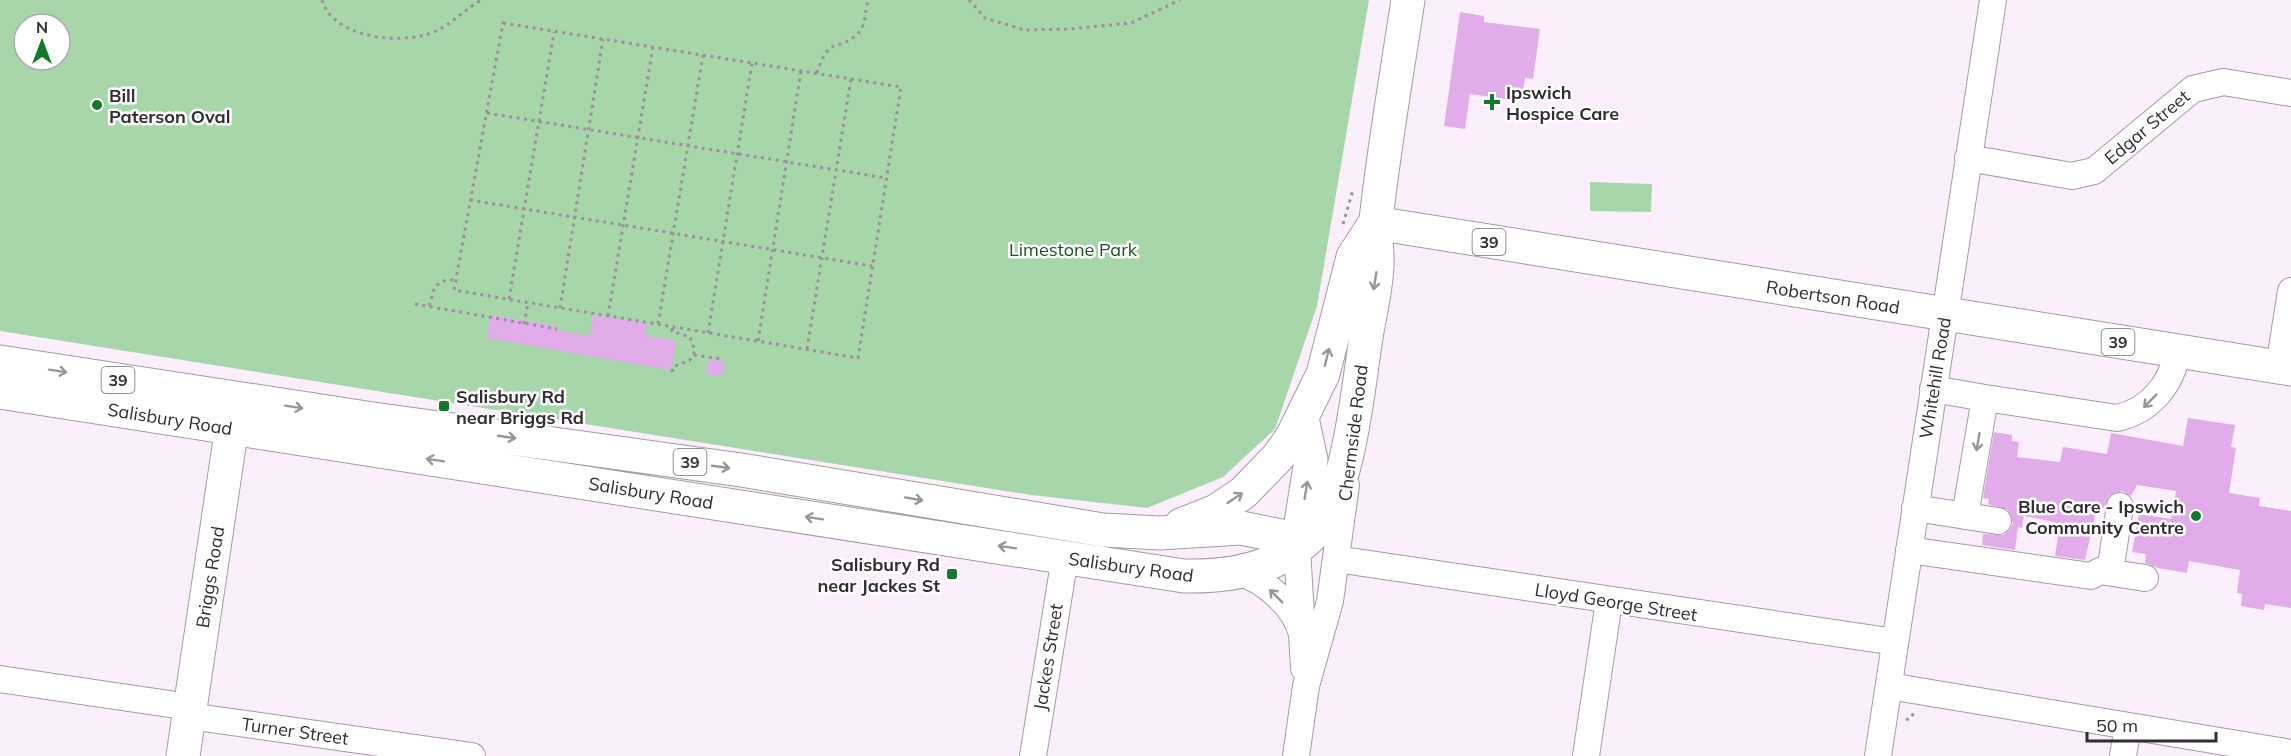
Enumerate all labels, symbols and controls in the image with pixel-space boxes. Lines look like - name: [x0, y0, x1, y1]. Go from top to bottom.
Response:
- north arrow: [12, 12, 72, 72]
- text: N: [36, 17, 48, 37]
- place label: Ipswich Hospice Care: [1506, 81, 1619, 125]
- place label: Bill Paterson Oval: [109, 84, 230, 128]
- street label: Edgar Street: [2100, 85, 2194, 169]
- marker: Ipswich Hospice Care: [1483, 93, 1501, 111]
- marker: Bill Paterson Oval: [90, 98, 104, 112]
- road number: 39: [1472, 229, 1506, 255]
- park label: Limestone Park: [1009, 238, 1138, 261]
- one-way arrow: [1369, 271, 1380, 291]
- street label: Robertson Road: [1765, 275, 1901, 319]
- street label: Whitehill Road: [1914, 315, 1956, 441]
- road number: 39: [2102, 329, 2134, 355]
- one-way arrow: [1322, 347, 1334, 366]
- street label: Chermside Road: [1333, 363, 1373, 503]
- one-way arrow: [47, 365, 67, 376]
- road number: 39: [102, 367, 134, 393]
- place label: Salisbury Rd near Briggs Rd: [456, 385, 584, 429]
- one-way arrow: [2143, 394, 2157, 409]
- street label: Salisbury Road: [106, 398, 234, 440]
- marker: Salisbury Rd near Briggs Rd: [437, 399, 451, 413]
- one-way arrow: [283, 401, 303, 412]
- one-way arrow: [497, 432, 517, 443]
- one-way arrow: [1972, 432, 1983, 452]
- road number: 39: [674, 449, 706, 475]
- one-way arrow: [425, 455, 445, 466]
- one-way arrow: [711, 461, 731, 472]
- street label: Salisbury Road: [587, 472, 715, 514]
- one-way arrow: [1300, 481, 1311, 501]
- one-way arrow: [1226, 492, 1243, 504]
- one-way arrow: [903, 494, 923, 505]
- place label: Blue Care - Ipswich Community Centre: [2018, 495, 2184, 539]
- marker: Blue Care - Ipswich Community Centre: [2189, 509, 2203, 523]
- one-way arrow: [805, 512, 825, 523]
- street label: Briggs Road: [191, 525, 229, 629]
- one-way arrow: [998, 542, 1017, 553]
- street label: Salisbury Road: [1067, 547, 1195, 587]
- place label: Salisbury Rd near Jackes St: [817, 553, 940, 597]
- marker: Salisbury Rd near Jackes St: [945, 567, 959, 581]
- street label: Lloyd George Street: [1533, 578, 1699, 626]
- one-way arrow: [1269, 589, 1283, 604]
- street label: Jackes Street: [1028, 602, 1068, 712]
- scale bar: [2087, 705, 2216, 743]
- street label: Turner Street: [240, 712, 350, 750]
- text: 50 m: [2096, 714, 2138, 737]

